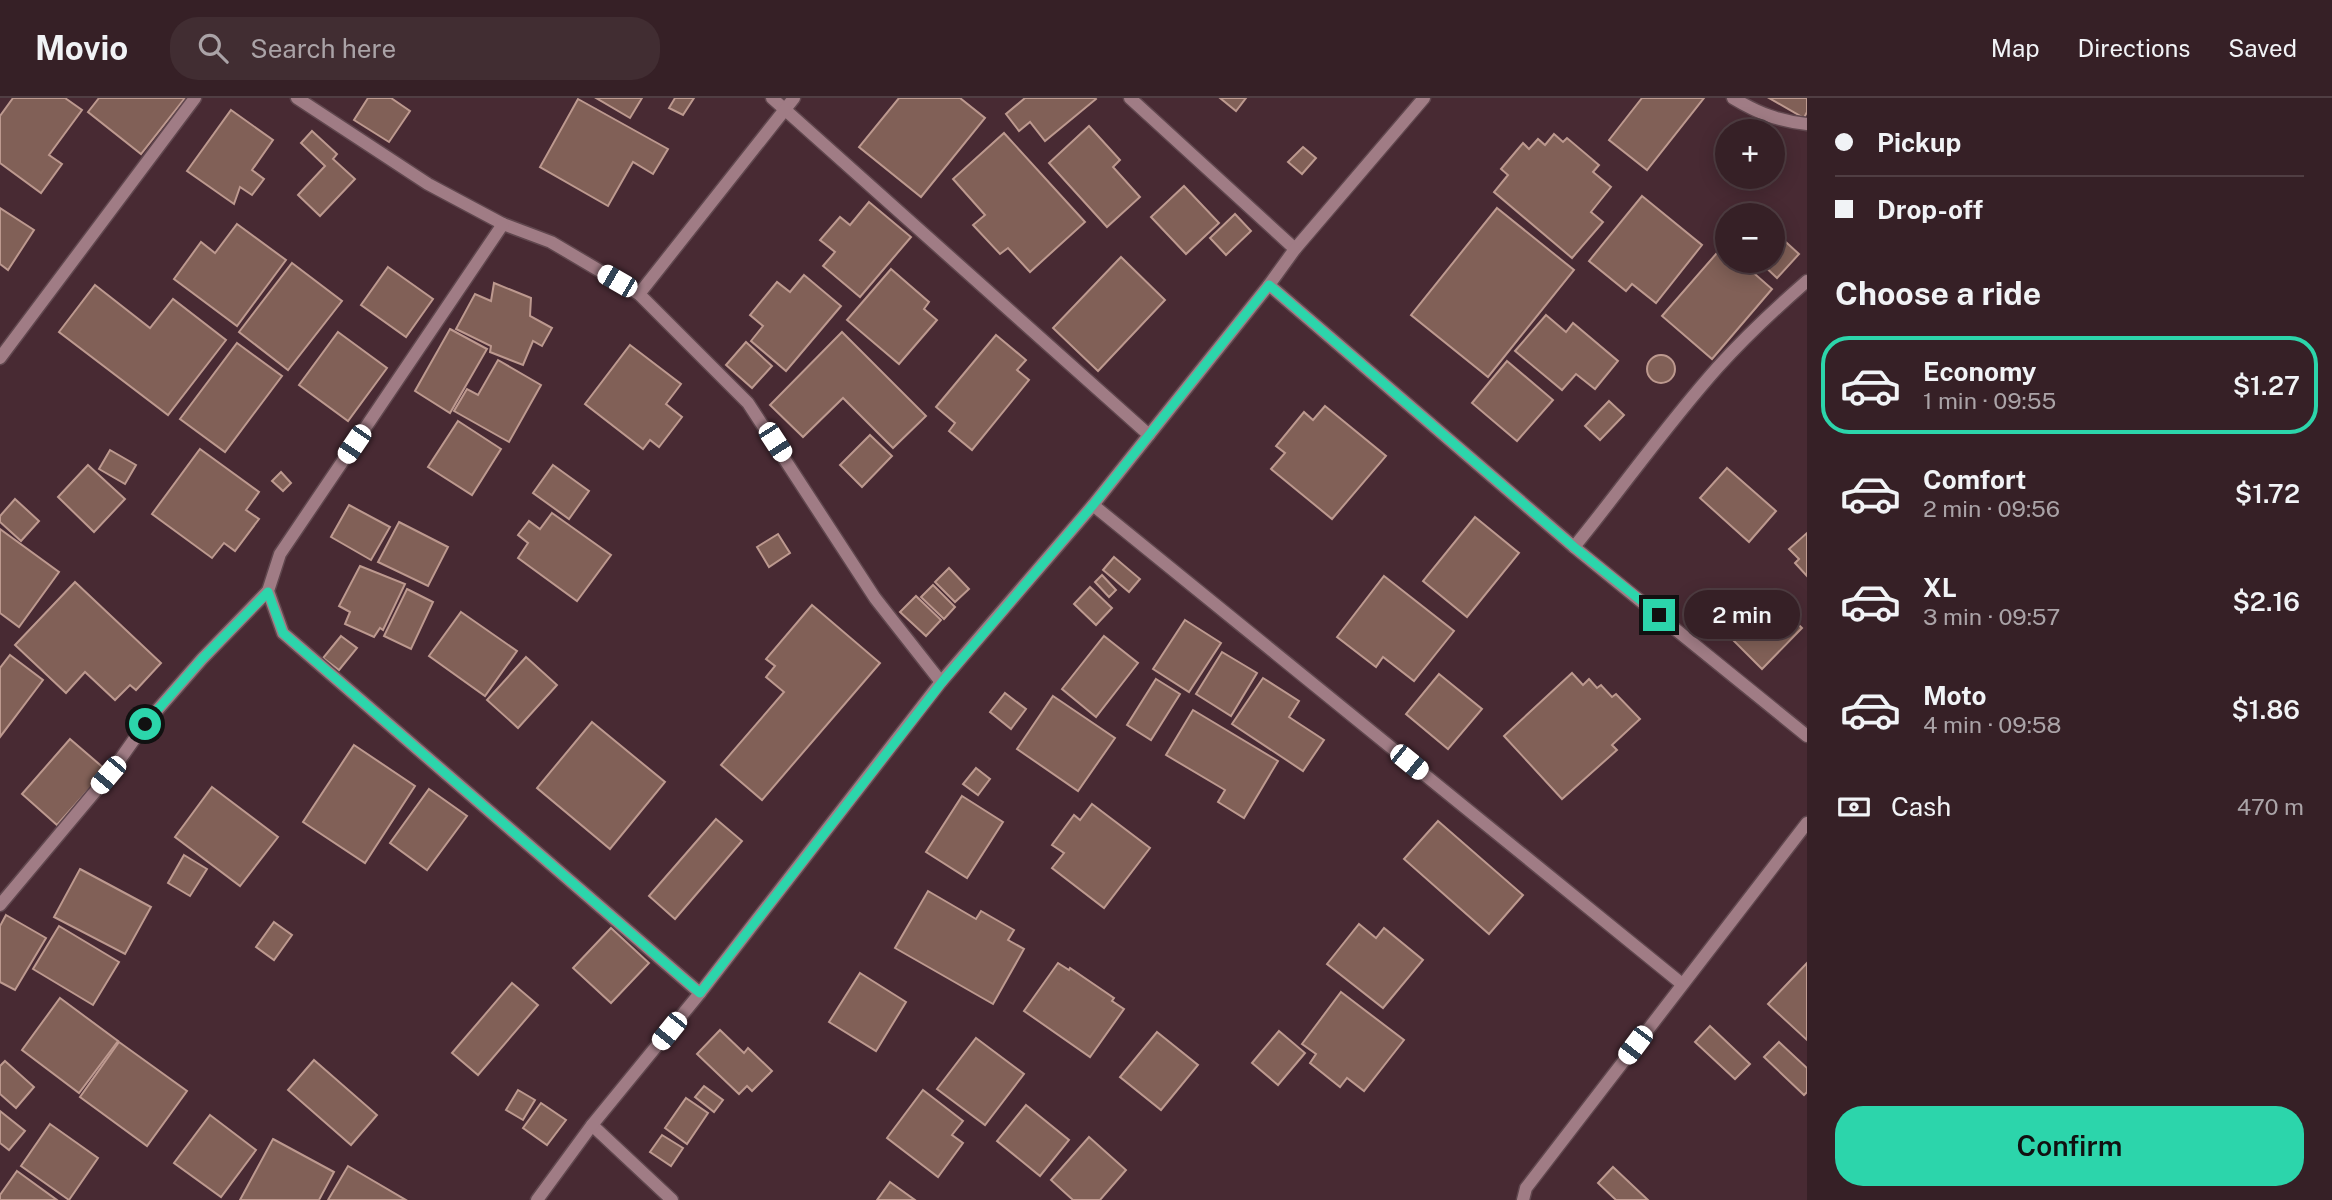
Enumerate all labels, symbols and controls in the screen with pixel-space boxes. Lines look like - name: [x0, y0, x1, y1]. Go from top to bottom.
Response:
- search box: [170, 17, 660, 80]
- text: Movio: [35, 29, 128, 67]
- icon: search: [194, 29, 232, 67]
- text: Search here: [250, 33, 396, 64]
- text: Map: [1991, 34, 2040, 62]
- text: Directions: [2078, 34, 2190, 62]
- text: Saved: [2228, 34, 2297, 62]
- map controls: [1715, 119, 1785, 273]
- button: +: [1715, 119, 1785, 189]
- text: Pickup: [1877, 127, 1961, 158]
- text: Drop-off: [1877, 194, 1983, 225]
- button: −: [1715, 203, 1785, 273]
- car: [594, 261, 641, 301]
- text: Choose a ride: [1835, 275, 2041, 312]
- icon: car: [1839, 354, 1902, 417]
- text: Economy: [1923, 356, 2036, 387]
- text: $1.27: [2233, 370, 2300, 401]
- text: 1 min · 09:55: [1923, 387, 2056, 414]
- car: [755, 419, 796, 465]
- car: [334, 421, 375, 467]
- icon: car: [1839, 462, 1902, 525]
- text: Comfort: [1923, 464, 2026, 495]
- text: $1.72: [2235, 478, 2300, 509]
- text: 2 min · 09:56: [1923, 495, 2060, 522]
- icon: car: [1839, 570, 1902, 633]
- text: XL: [1923, 572, 1957, 603]
- text: $2.16: [2232, 586, 2300, 617]
- callout: 2 min: [1684, 590, 1799, 640]
- route end: [1643, 599, 1675, 631]
- text: 2 min: [1712, 601, 1772, 628]
- text: 3 min · 09:57: [1923, 603, 2060, 630]
- icon: car: [1839, 678, 1902, 741]
- text: Moto: [1923, 680, 1986, 711]
- text: $1.86: [2231, 694, 2300, 725]
- route start: [129, 708, 161, 740]
- text: 4 min · 09:58: [1923, 711, 2061, 738]
- car: [1387, 741, 1432, 783]
- car: [87, 752, 130, 798]
- icon: cash: [1835, 788, 1873, 826]
- text: Cash: [1891, 791, 1951, 822]
- text: 470 m: [2237, 793, 2304, 820]
- car: [648, 1008, 691, 1054]
- car: [1614, 1022, 1657, 1068]
- button: Confirm: [1835, 1106, 2304, 1186]

